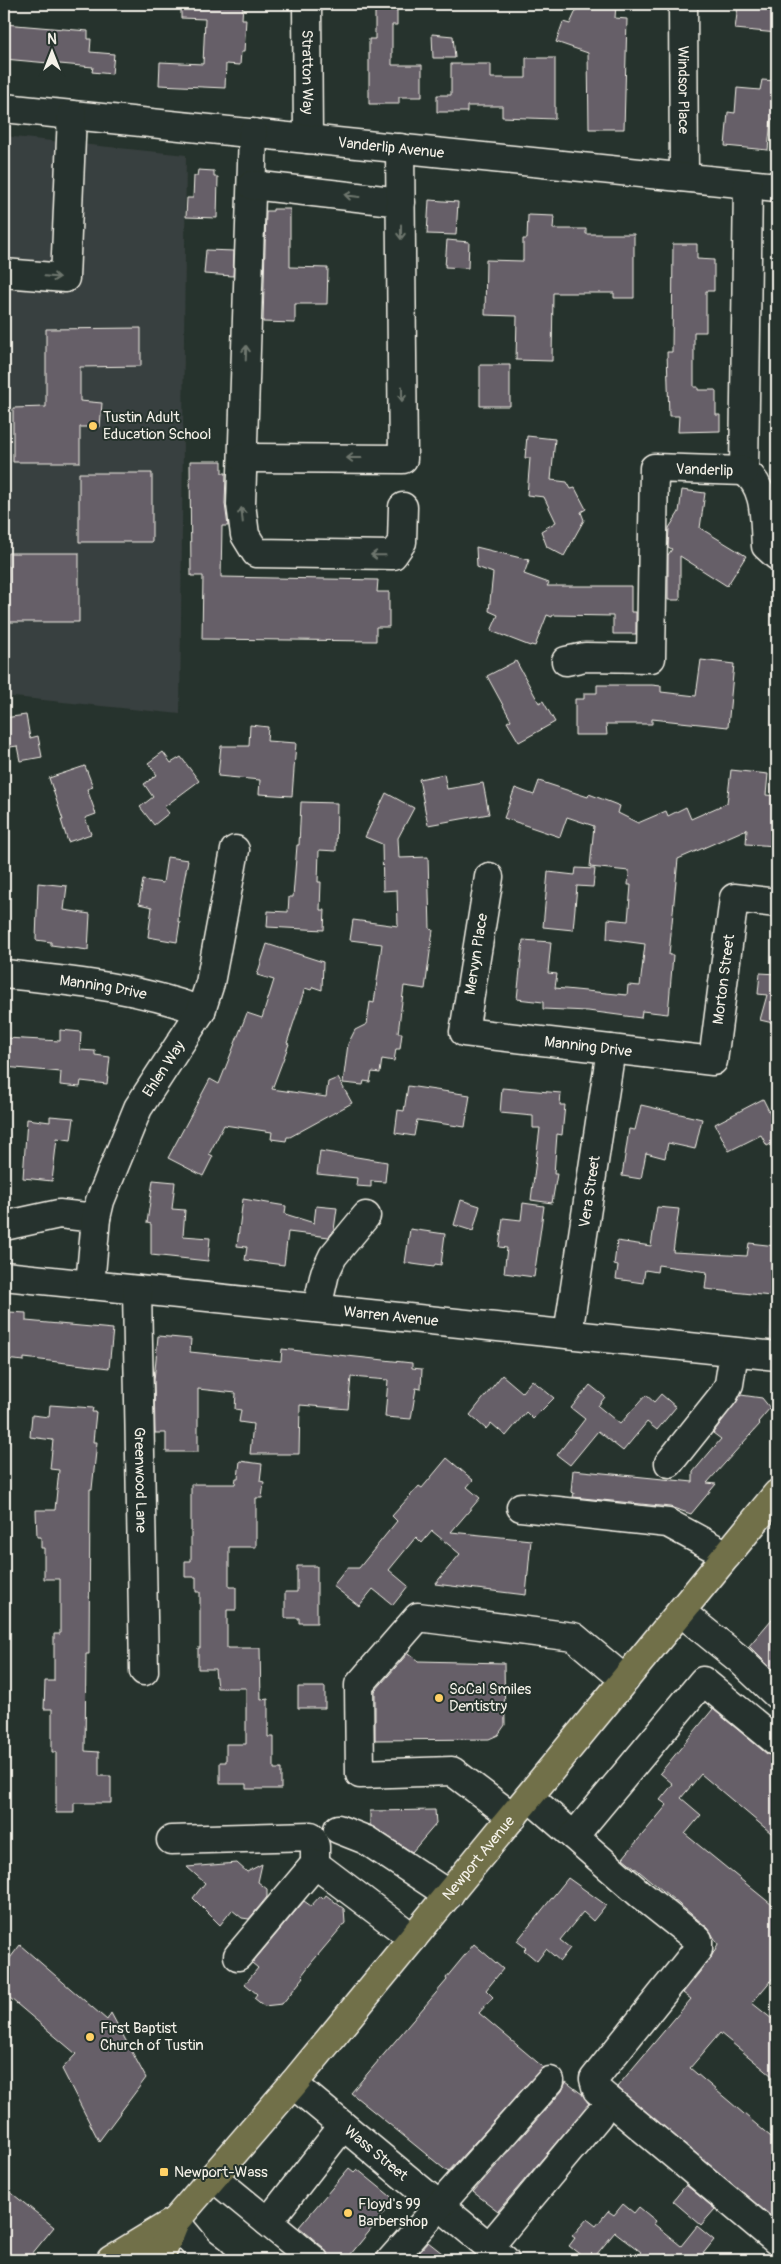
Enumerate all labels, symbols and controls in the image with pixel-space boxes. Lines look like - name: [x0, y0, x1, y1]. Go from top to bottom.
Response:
- north arrow: [28, 28, 78, 78]
- street label: Stratton Way: [297, 30, 317, 115]
- text: N: [47, 31, 57, 48]
- street label: Windsor Place: [673, 46, 693, 135]
- street label: Vanderlip Avenue: [337, 133, 446, 163]
- one-way arrow: [345, 191, 361, 201]
- one-way arrow: [396, 224, 406, 240]
- one-way arrow: [44, 272, 60, 282]
- one-way arrow: [241, 345, 251, 362]
- one-way arrow: [397, 386, 407, 402]
- place label: Tustin Adult Education School: [103, 408, 211, 444]
- marker: Tustin Adult Education School: [87, 420, 99, 432]
- one-way arrow: [346, 453, 362, 463]
- street label: Vanderlip: [675, 460, 734, 481]
- one-way arrow: [237, 508, 247, 524]
- one-way arrow: [370, 550, 386, 560]
- street label: Mervyn Place: [461, 911, 492, 996]
- street label: Morton Street: [709, 932, 739, 1026]
- street label: Manning Drive: [58, 971, 149, 1005]
- street label: Manning Drive: [543, 1032, 634, 1062]
- street label: Ehlen Way: [139, 1037, 190, 1101]
- street label: Vera Street: [575, 1153, 605, 1229]
- street label: Warren Avenue: [343, 1302, 440, 1331]
- street label: Greenwood Lane: [130, 1427, 150, 1534]
- place label: SoCal Smiles Dentistry: [449, 1680, 532, 1716]
- marker: SoCal Smiles Dentistry: [433, 1692, 445, 1704]
- street label: Newport Avenue: [439, 1812, 519, 1904]
- place label: First Baptist Church of Tustin: [100, 2019, 204, 2055]
- marker: First Baptist Church of Tustin: [84, 2031, 96, 2043]
- street label: Wass Street: [340, 2121, 412, 2186]
- place label: Newport-Wass: [174, 2163, 268, 2182]
- marker: Newport-Wass: [158, 2166, 170, 2178]
- place label: Floyd's 99 Barbershop: [358, 2195, 428, 2231]
- marker: Floyd's 99 Barbershop: [342, 2207, 354, 2219]

